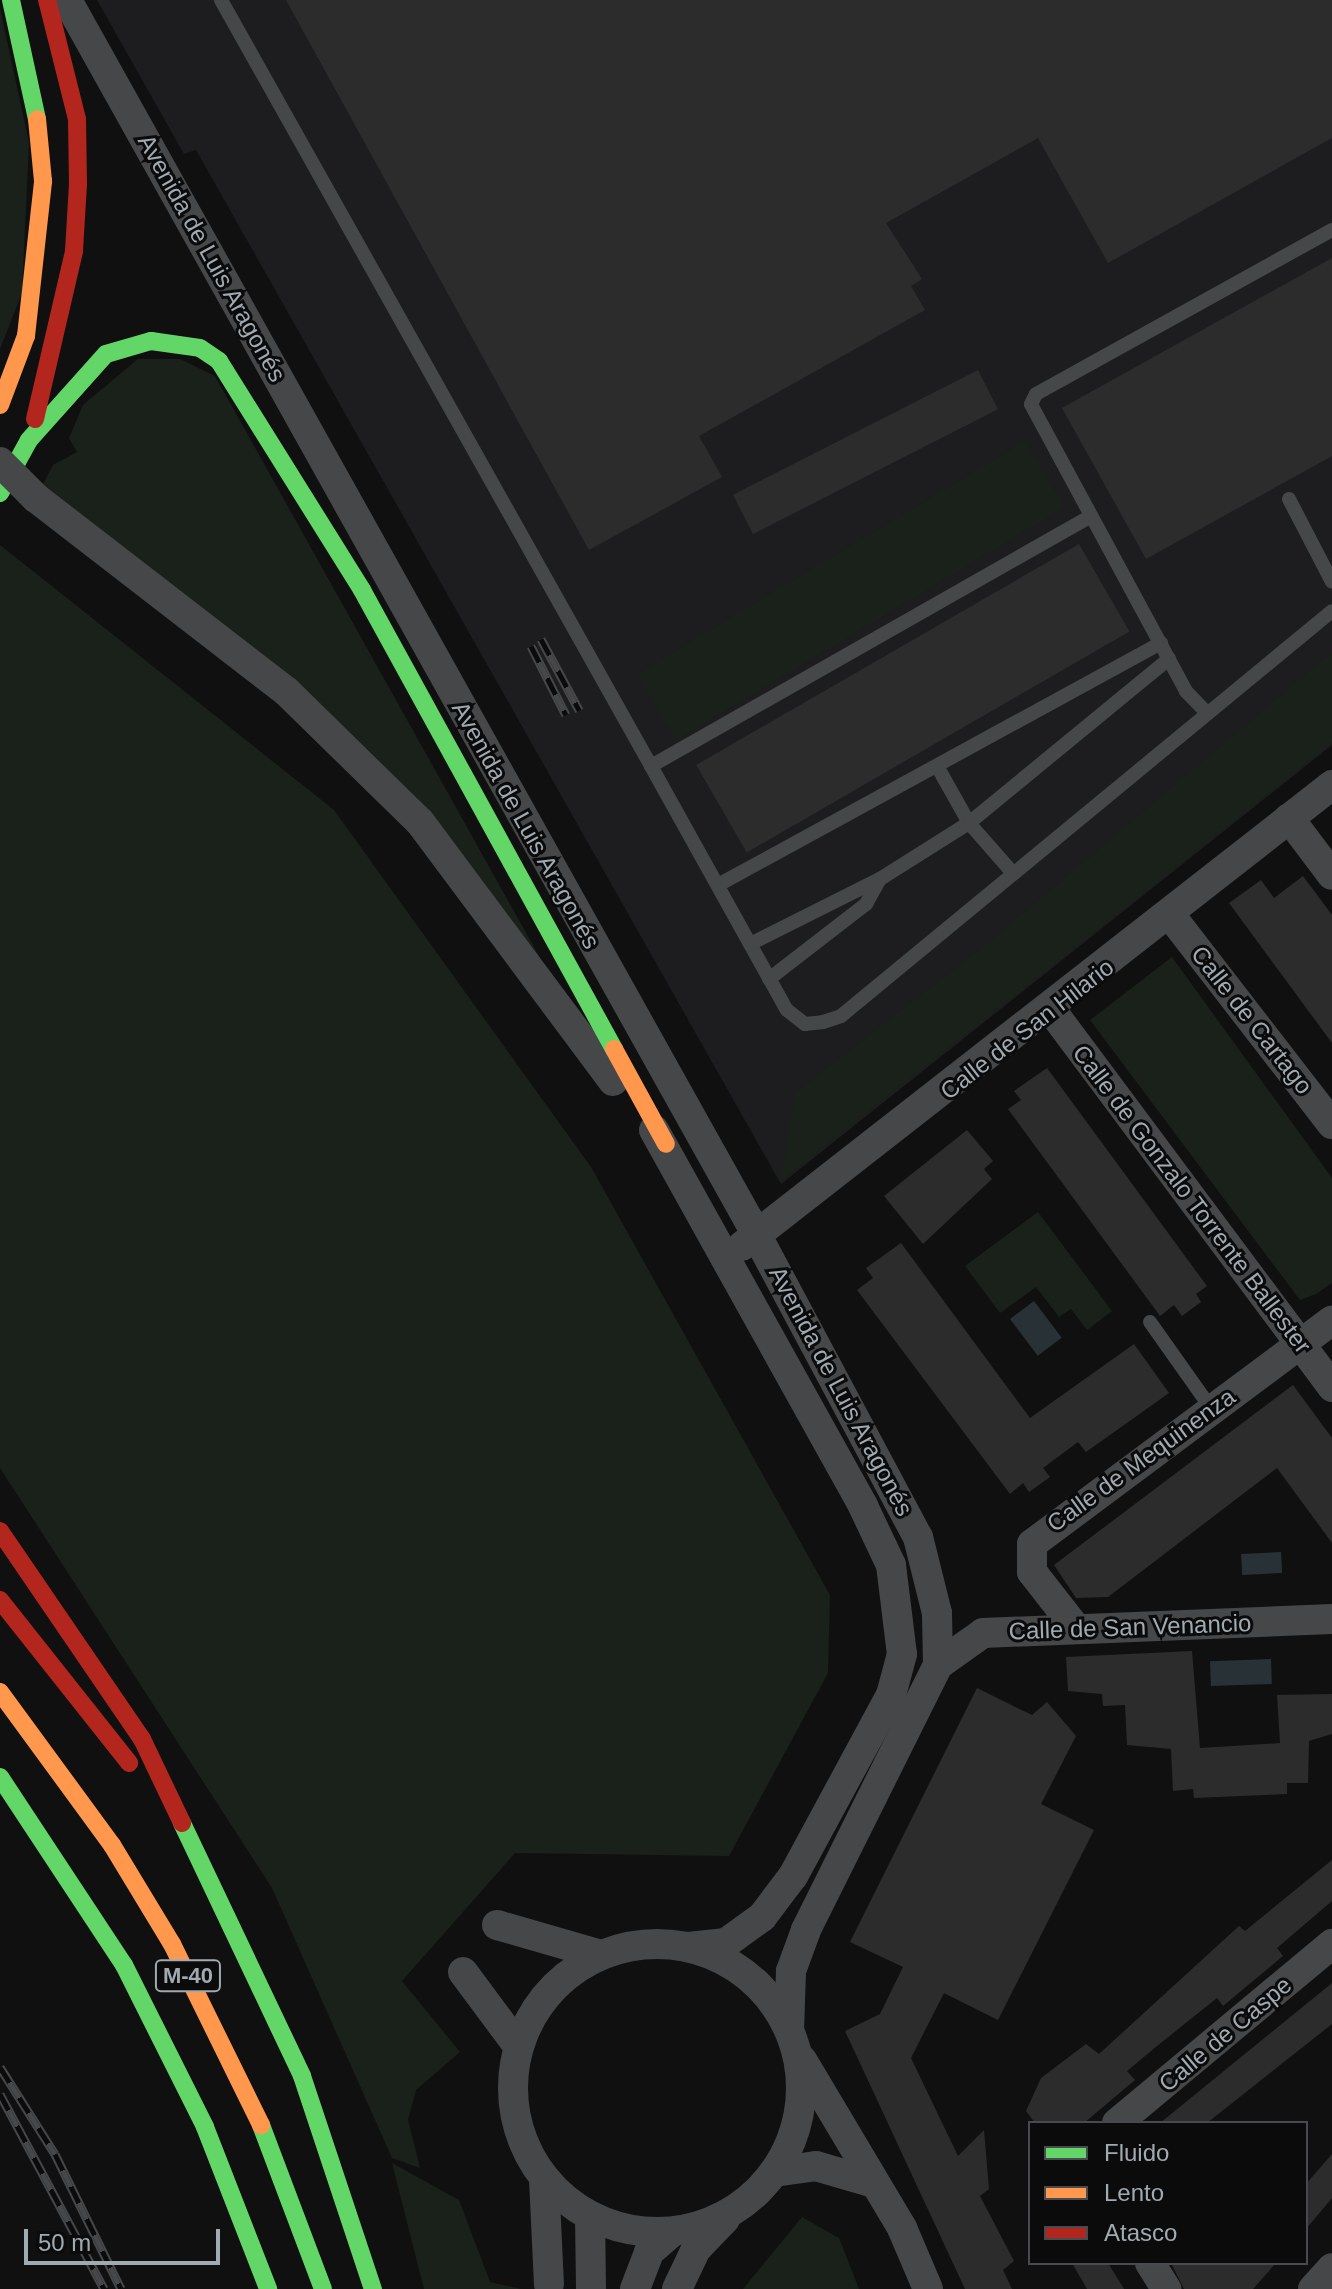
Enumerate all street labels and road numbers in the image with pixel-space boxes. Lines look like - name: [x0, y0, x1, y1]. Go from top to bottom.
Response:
- street label: Avenida de Luis Aragonés: [132, 129, 292, 387]
- street label: Avenida de Luis Aragonés: [446, 696, 606, 954]
- street label: Calle de Cartago: [1185, 940, 1319, 1100]
- street label: Calle de San Hilario: [935, 952, 1119, 1106]
- street label: Calle de Gonzalo Torrente Ballester: [1066, 1039, 1318, 1359]
- street label: Avenida de Luis Aragonés: [763, 1261, 919, 1521]
- street label: Calle de Mequinenza: [1041, 1382, 1241, 1538]
- street label: Calle de San Venancio: [1008, 1608, 1252, 1646]
- road number: M-40: [154, 1958, 222, 1994]
- street label: Calle de Caspe: [1153, 1970, 1297, 2098]

